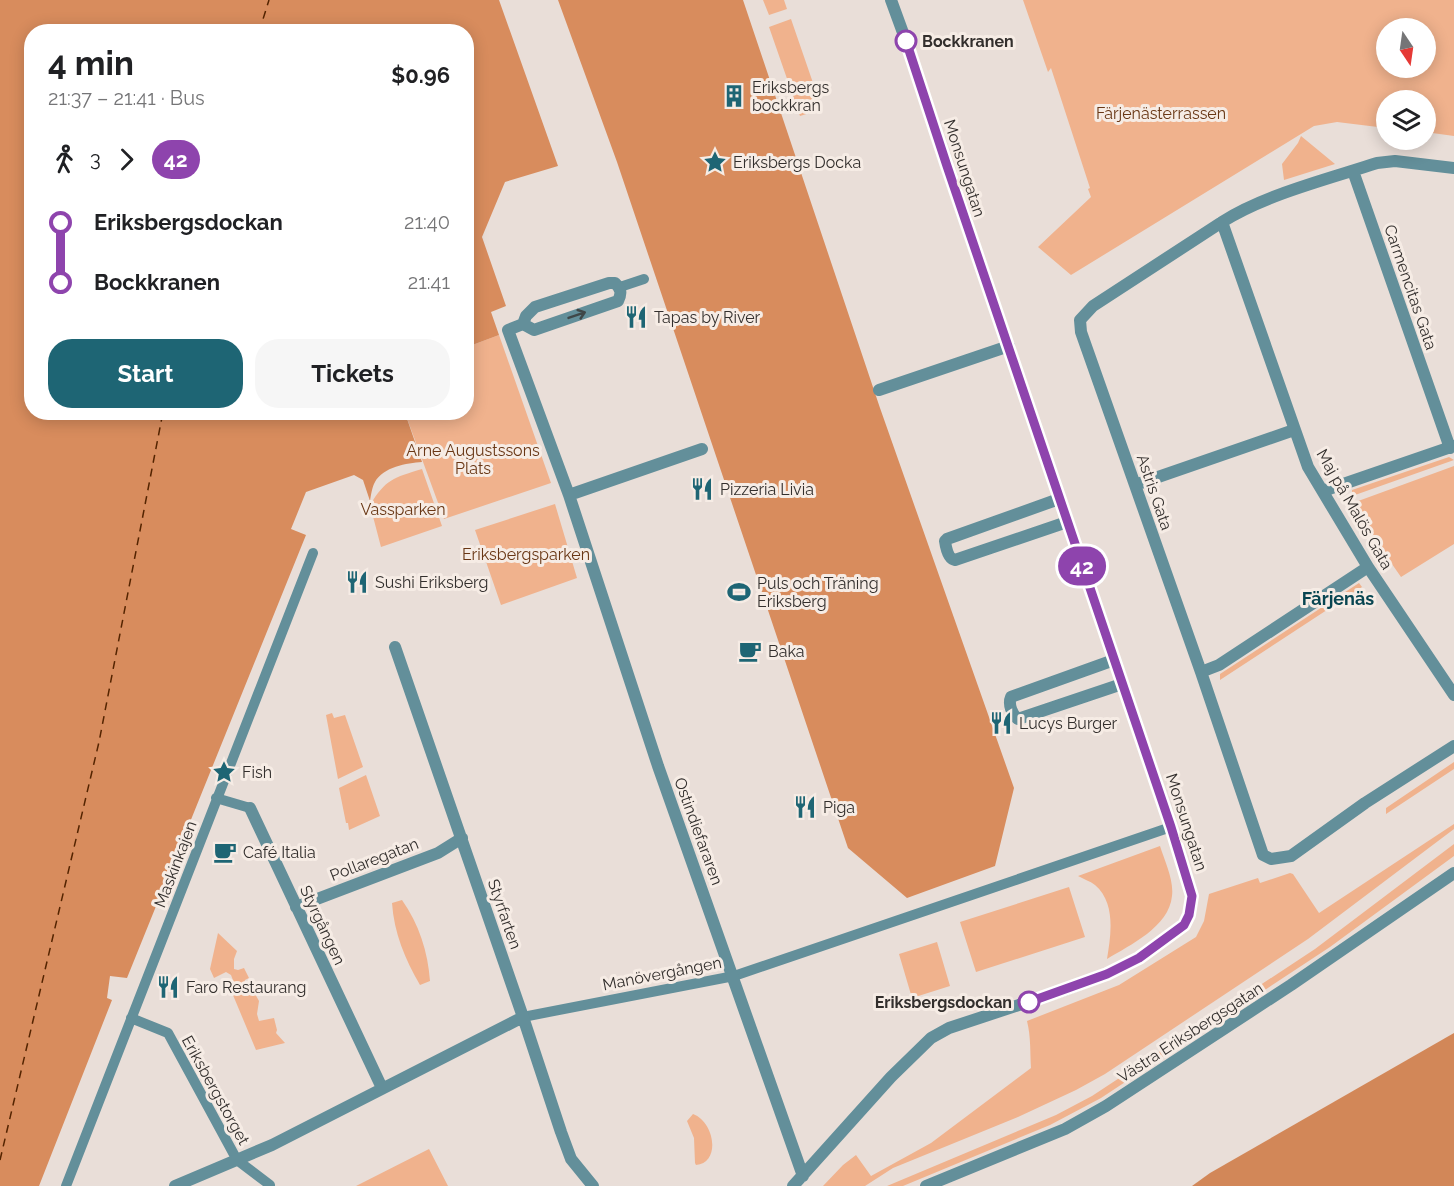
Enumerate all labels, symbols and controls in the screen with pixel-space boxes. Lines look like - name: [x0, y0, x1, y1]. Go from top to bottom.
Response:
- north arrow: [1376, 18, 1436, 78]
- map controls: [1376, 18, 1436, 150]
- marker: Bockkranen: [895, 30, 917, 52]
- place label: Bockkranen: [922, 32, 1014, 51]
- text: 4 min: [48, 44, 134, 83]
- text: $0.96: [391, 62, 450, 88]
- place label: Eriksbergs bockkran: [752, 78, 830, 115]
- building icon: Eriksbergs bockkran: [721, 83, 747, 109]
- text: 21:37 – 21:41 · Bus: [48, 86, 205, 110]
- button: layers: [1376, 90, 1436, 150]
- park label: Färjenästerrassen: [1096, 104, 1226, 123]
- street label: Monsungatan: [940, 117, 989, 219]
- icon: walk: [48, 143, 81, 176]
- icon: forward: [110, 143, 143, 176]
- text: 3: [90, 147, 101, 171]
- text: 42: [164, 147, 188, 172]
- place icon: Eriksbergs Docka: [702, 149, 728, 175]
- place label: Eriksbergs Docka: [733, 153, 861, 172]
- text: Eriksbergsdockan: [94, 209, 283, 235]
- text: 21:40: [404, 210, 450, 234]
- street label: Carmencitas Gata: [1380, 222, 1441, 352]
- text: Bockkranen: [94, 269, 220, 295]
- text: 21:41: [408, 270, 450, 294]
- restaurant icon: Tapas by River: [623, 304, 649, 330]
- place label: Tapas by River: [654, 308, 761, 327]
- one-way arrow: [567, 309, 586, 320]
- button: Start: [48, 339, 243, 408]
- button: Tickets: [255, 339, 450, 408]
- park label: Arne Augustssons Plats: [406, 441, 540, 478]
- street label: Maj på Malös Gata: [1312, 446, 1397, 573]
- street label: Astris Gata: [1133, 452, 1176, 533]
- restaurant icon: Pizzeria Livia: [689, 476, 715, 502]
- place label: Pizzeria Livia: [720, 480, 814, 499]
- park label: Vassparken: [360, 500, 446, 519]
- park label: Eriksbergsparken: [462, 545, 590, 564]
- line badge: 42: [1055, 546, 1109, 586]
- text: 42: [1070, 554, 1094, 579]
- restaurant icon: Sushi Eriksberg: [344, 569, 370, 595]
- place label: Sushi Eriksberg: [375, 573, 488, 592]
- place label: Puls och Träning Eriksberg: [757, 574, 879, 611]
- sports icon: Puls och Träning Eriksberg: [726, 579, 752, 605]
- district label: Färjenäs: [1302, 588, 1374, 609]
- cafe icon: Baka: [737, 638, 763, 664]
- place label: Baka: [768, 642, 805, 661]
- restaurant icon: Lucys Burger: [988, 710, 1014, 736]
- place label: Lucys Burger: [1019, 714, 1118, 733]
- place icon: Fish: [211, 759, 237, 785]
- place label: Fish: [242, 763, 272, 782]
- street label: Monsungatan: [1162, 771, 1211, 873]
- street label: Ostindiefararen: [670, 775, 727, 888]
- restaurant icon: Piga: [792, 794, 818, 820]
- place label: Piga: [823, 798, 855, 817]
- street label: Maskinkajen: [150, 818, 201, 910]
- street label: Pollaregatan: [327, 834, 421, 885]
- cafe icon: Café Italia: [212, 839, 238, 865]
- place label: Café Italia: [243, 843, 316, 862]
- street label: Styrfarten: [484, 877, 525, 952]
- street label: Styrgången: [296, 882, 349, 968]
- street label: Manövergången: [601, 953, 723, 994]
- restaurant icon: Faro Restaurang: [155, 974, 181, 1000]
- place label: Faro Restaurang: [186, 978, 306, 997]
- street label: Västra Eriksbergsgatan: [1114, 978, 1266, 1087]
- marker: Eriksbergsdockan: [1018, 991, 1040, 1013]
- place label: Eriksbergsdockan: [875, 993, 1012, 1012]
- street label: Eriksbergstorget: [178, 1032, 254, 1149]

